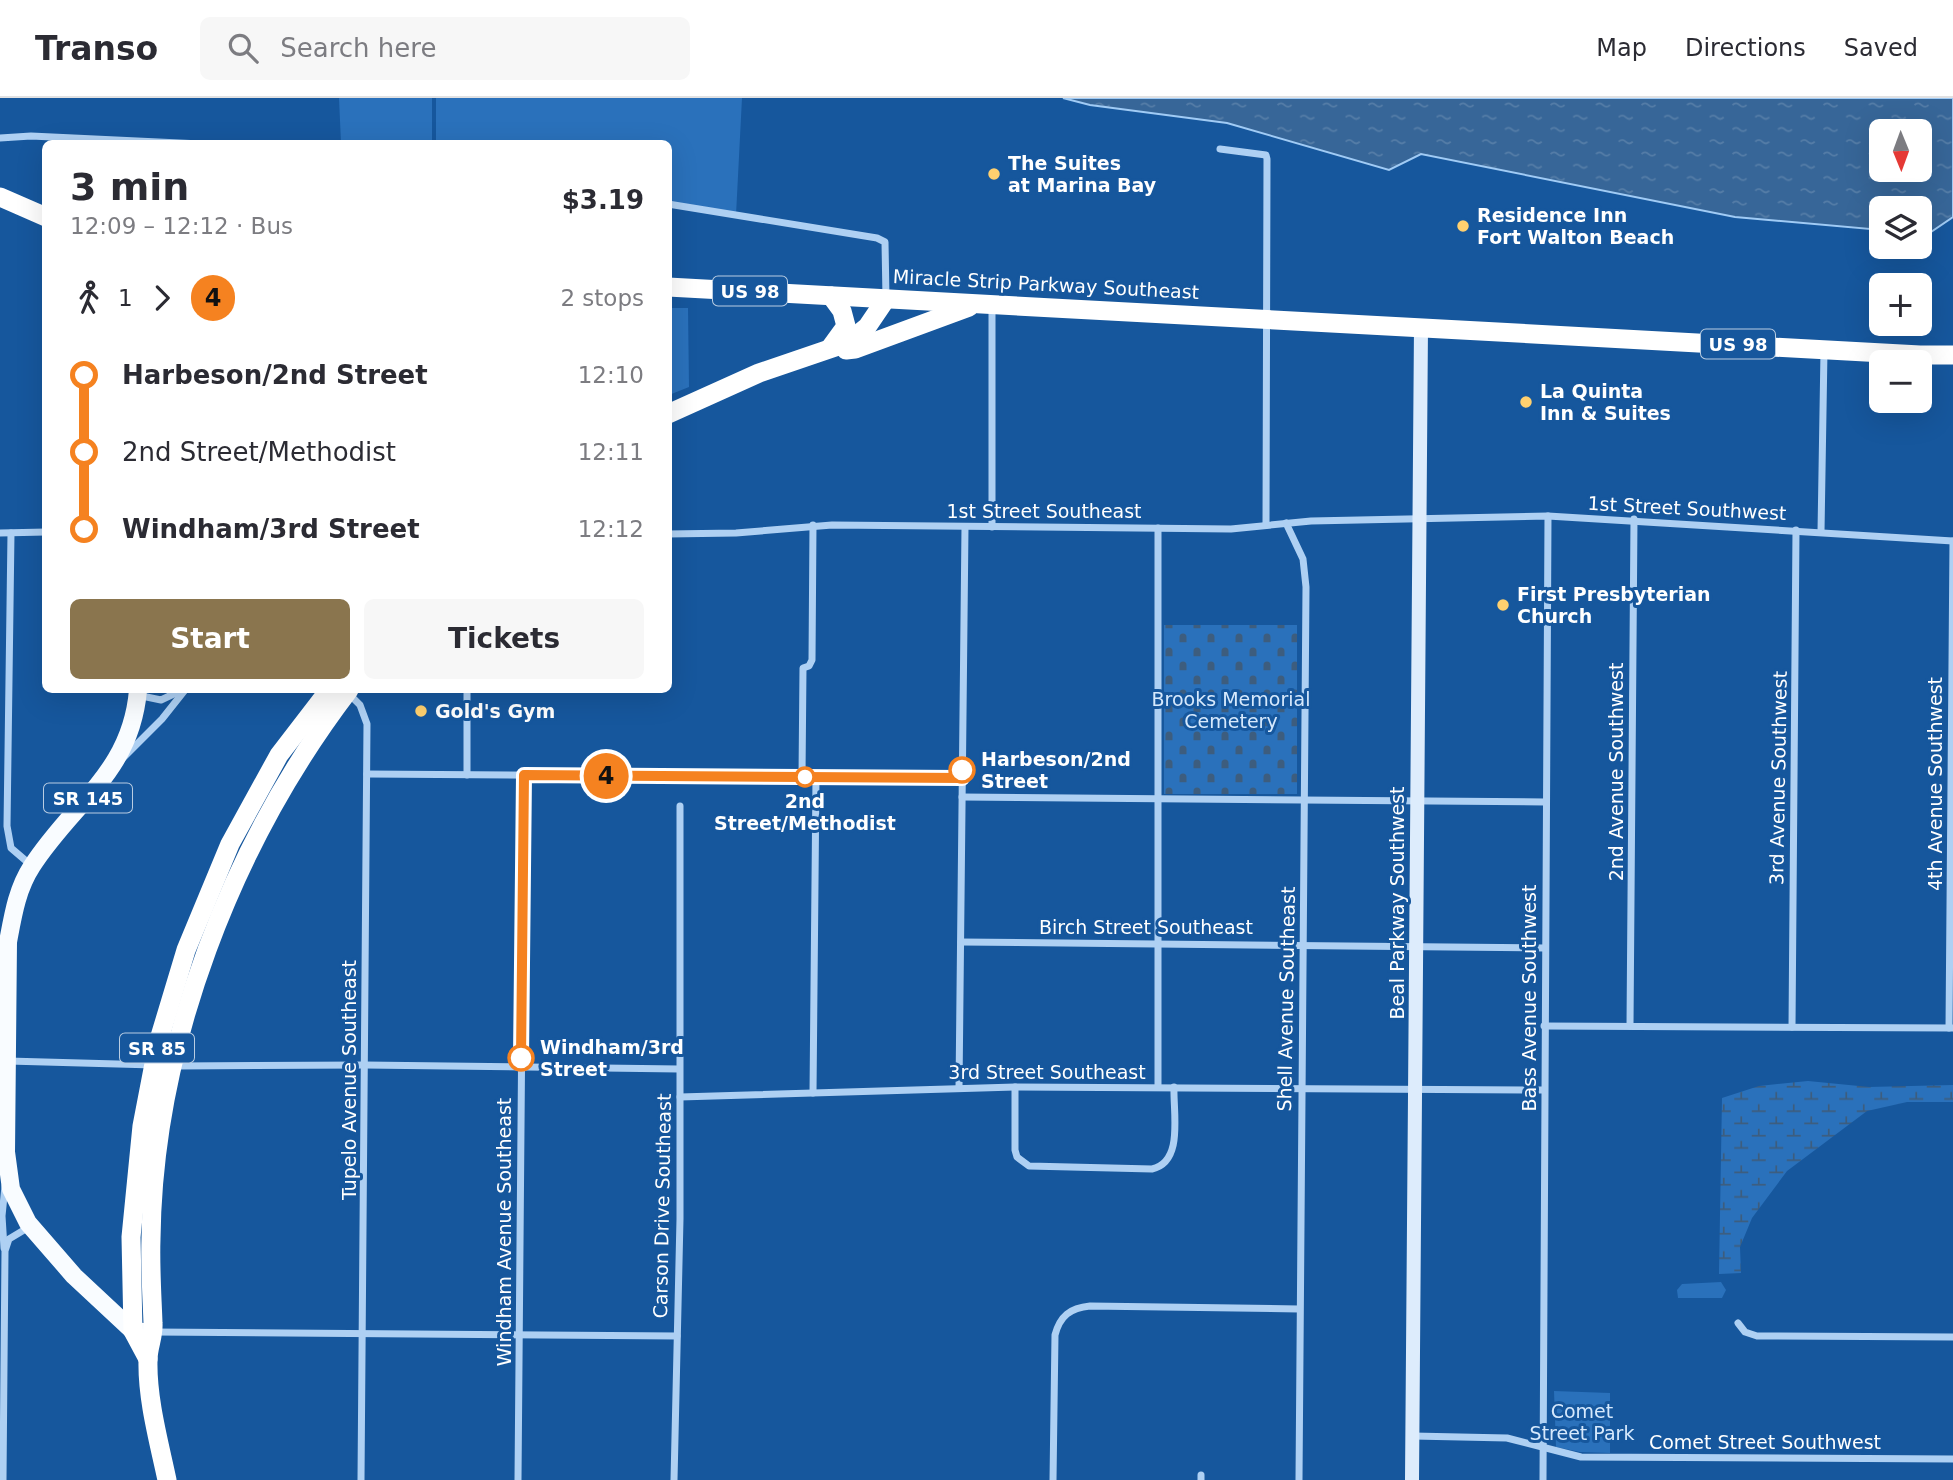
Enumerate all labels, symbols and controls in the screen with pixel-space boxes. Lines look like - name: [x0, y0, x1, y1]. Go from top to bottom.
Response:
- search box: [200, 17, 690, 80]
- text: Transo: [35, 29, 158, 68]
- icon: search: [224, 29, 262, 67]
- text: Search here: [280, 33, 436, 63]
- text: Map: [1596, 34, 1647, 62]
- text: Directions: [1685, 34, 1806, 62]
- text: Saved: [1844, 34, 1918, 62]
- north arrow: [1869, 119, 1932, 182]
- map controls: [1869, 119, 1932, 413]
- place label: The Suites at Marina Bay: [1008, 152, 1157, 196]
- text: 3 min: [70, 165, 189, 209]
- marker: The Suites at Marina Bay: [986, 166, 1002, 182]
- text: $3.19: [562, 185, 644, 215]
- button: layers: [1869, 196, 1932, 259]
- place label: Residence Inn Fort Walton Beach: [1477, 204, 1674, 248]
- text: 12:09 – 12:12 · Bus: [70, 213, 293, 239]
- marker: Residence Inn Fort Walton Beach: [1455, 218, 1471, 234]
- street label: Miracle Strip Parkway Southeast: [892, 265, 1200, 303]
- button: +: [1869, 273, 1932, 336]
- road number: US 98: [713, 276, 787, 306]
- icon: walk: [70, 279, 108, 317]
- icon: forward: [143, 279, 181, 317]
- text: 4: [205, 284, 221, 312]
- text: 1: [118, 285, 133, 311]
- text: 2 stops: [560, 285, 644, 311]
- road number: US 98: [1701, 330, 1775, 358]
- button: −: [1869, 350, 1932, 413]
- text: Harbeson/2nd Street: [122, 360, 428, 390]
- text: 12:10: [578, 362, 644, 388]
- place label: La Quinta Inn & Suites: [1540, 380, 1671, 424]
- marker: La Quinta Inn & Suites: [1518, 394, 1534, 410]
- text: 2nd Street/Methodist: [122, 437, 396, 467]
- text: 12:11: [578, 439, 644, 465]
- street label: 1st Street Southwest: [1587, 492, 1787, 524]
- street label: 1st Street Southeast: [946, 500, 1142, 522]
- text: Windham/3rd Street: [122, 514, 420, 544]
- text: 12:12: [578, 516, 644, 542]
- place label: First Presbyterian Church: [1517, 583, 1711, 627]
- marker: First Presbyterian Church: [1495, 597, 1511, 613]
- button: Start: [70, 599, 350, 679]
- button: Tickets: [364, 599, 644, 679]
- street label: 2nd Avenue Southwest: [1605, 663, 1627, 881]
- street label: 3rd Avenue Southwest: [1765, 671, 1791, 885]
- street label: 4th Avenue Southwest: [1924, 677, 1946, 891]
- park label: Brooks Memorial Cemetery: [1152, 688, 1310, 732]
- place label: Gold's Gym: [435, 700, 555, 722]
- marker: Gold's Gym: [413, 703, 429, 719]
- place label: Harbeson/2nd Street: [981, 748, 1131, 792]
- line badge: 4: [583, 753, 629, 799]
- marker: Harbeson/2nd Street: [949, 757, 975, 783]
- text: 4: [598, 762, 614, 790]
- marker: 2nd Street/Methodist: [795, 767, 815, 787]
- road number: SR 145: [44, 784, 132, 812]
- street label: Beal Parkway Southwest: [1386, 786, 1408, 1020]
- place label: 2nd Street/Methodist: [714, 790, 896, 834]
- street label: Bass Avenue Southwest: [1518, 885, 1540, 1111]
- street label: Shell Avenue Southeast: [1273, 886, 1299, 1112]
- street label: Birch Street Southeast: [1039, 916, 1253, 938]
- street label: Tupelo Avenue Southeast: [338, 960, 360, 1201]
- road number: SR 85: [120, 1034, 194, 1063]
- place label: Windham/3rd Street: [540, 1036, 684, 1080]
- marker: Windham/3rd Street: [508, 1045, 534, 1071]
- street label: 3rd Street Southeast: [948, 1061, 1146, 1083]
- street label: Carson Drive Southeast: [649, 1093, 675, 1319]
- street label: Windham Avenue Southeast: [493, 1098, 515, 1366]
- park label: Comet Street Park: [1530, 1400, 1634, 1444]
- street label: Comet Street Southwest: [1649, 1431, 1881, 1453]

